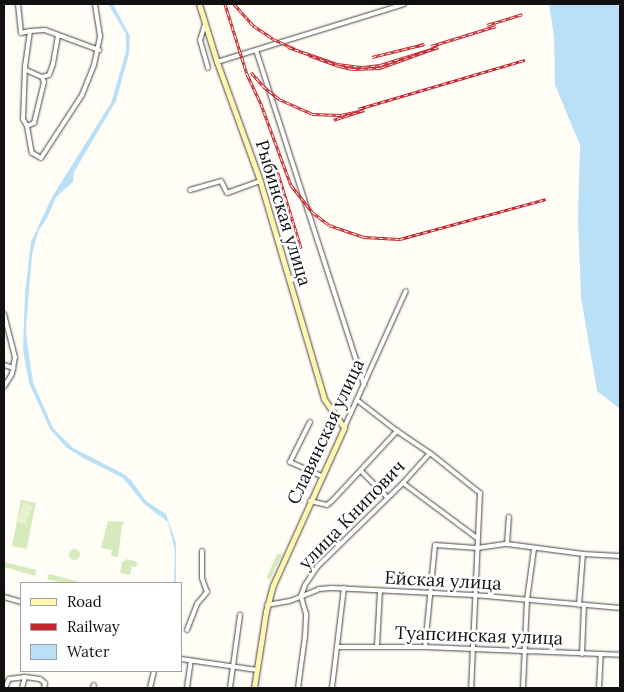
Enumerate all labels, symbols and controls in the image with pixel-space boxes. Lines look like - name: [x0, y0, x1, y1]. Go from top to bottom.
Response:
- street label: Рыбинская улица: [251, 137, 315, 289]
- street label: Славянская улица: [283, 356, 369, 508]
- street label: улица Книпович: [294, 456, 410, 574]
- street label: Ейская улица: [384, 567, 502, 595]
- legend: [20, 582, 182, 672]
- text: Road: [67, 592, 102, 611]
- text: Railway: [67, 617, 120, 636]
- street label: Туапсинская улица: [395, 622, 563, 650]
- text: Water: [67, 642, 109, 661]

